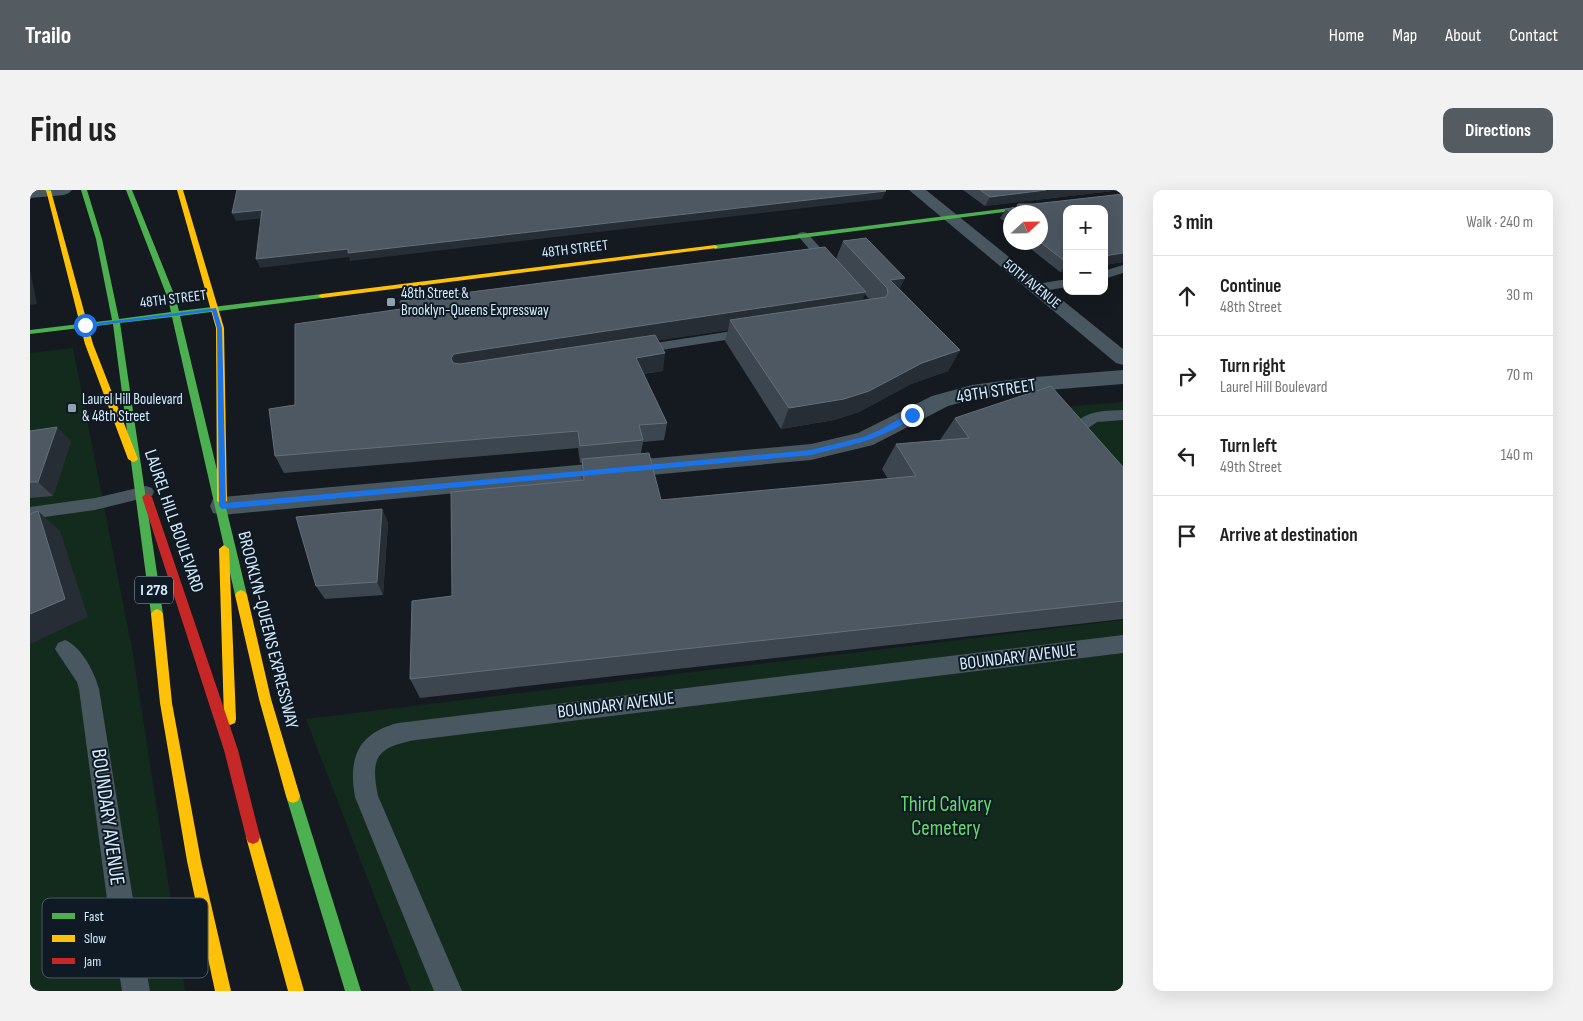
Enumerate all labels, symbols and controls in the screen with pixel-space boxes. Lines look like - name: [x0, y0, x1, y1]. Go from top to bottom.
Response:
- text: Trailo: [25, 21, 71, 50]
- text: Home: [1329, 25, 1364, 46]
- text: Map: [1392, 25, 1417, 46]
- text: About: [1445, 25, 1481, 46]
- text: Contact: [1509, 25, 1558, 46]
- button: Directions: [1443, 108, 1553, 153]
- text: Find us: [30, 109, 117, 152]
- north arrow: [1003, 205, 1048, 250]
- map controls: [1063, 205, 1108, 295]
- button: +: [1063, 205, 1108, 250]
- text: 3 min: [1173, 210, 1213, 235]
- text: Walk · 240 m: [1466, 213, 1533, 232]
- street label: 48TH STREET: [541, 236, 609, 262]
- button: −: [1063, 250, 1108, 295]
- street label: 50TH AVENUE: [999, 255, 1065, 313]
- text: Continue: [1220, 275, 1281, 298]
- icon: ahead: [1173, 282, 1201, 310]
- place label: 48th Street & Brooklyn-Queens Expressway: [401, 284, 549, 320]
- street label: 48TH STREET: [139, 286, 207, 312]
- text: 30 m: [1506, 286, 1533, 305]
- marker: 48th Street & Brooklyn-Queens Expressway: [385, 296, 397, 308]
- text: 48th Street: [1220, 298, 1282, 317]
- route start: [74, 314, 97, 337]
- text: Turn right: [1220, 355, 1285, 378]
- icon: right: [1173, 362, 1201, 390]
- text: 70 m: [1507, 366, 1533, 385]
- street label: 49TH STREET: [955, 374, 1037, 408]
- text: Laurel Hill Boulevard: [1220, 378, 1328, 397]
- place label: Laurel Hill Boulevard & 48th Street: [82, 390, 183, 426]
- marker: Laurel Hill Boulevard & 48th Street: [66, 402, 78, 414]
- route end: [901, 404, 924, 427]
- text: Turn left: [1220, 435, 1277, 458]
- icon: left: [1173, 442, 1201, 470]
- text: 140 m: [1501, 446, 1533, 465]
- street label: LAUREL HILL BOULEVARD: [140, 447, 208, 595]
- text: 49th Street: [1220, 458, 1282, 477]
- icon: arrive: [1173, 522, 1201, 550]
- text: Arrive at destination: [1220, 524, 1358, 547]
- street label: BROOKLYN-QUEENS EXPRESSWAY: [233, 529, 303, 731]
- road number: I 278: [135, 576, 173, 604]
- street label: BOUNDARY AVENUE: [958, 639, 1078, 675]
- street label: BOUNDARY AVENUE: [556, 687, 676, 723]
- street label: BOUNDARY AVENUE: [86, 747, 130, 887]
- park label: Third Calvary Cemetery: [900, 792, 992, 841]
- legend: [42, 898, 208, 978]
- text: Fast: [84, 908, 104, 925]
- text: Slow: [84, 930, 106, 947]
- text: Jam: [83, 953, 101, 970]

